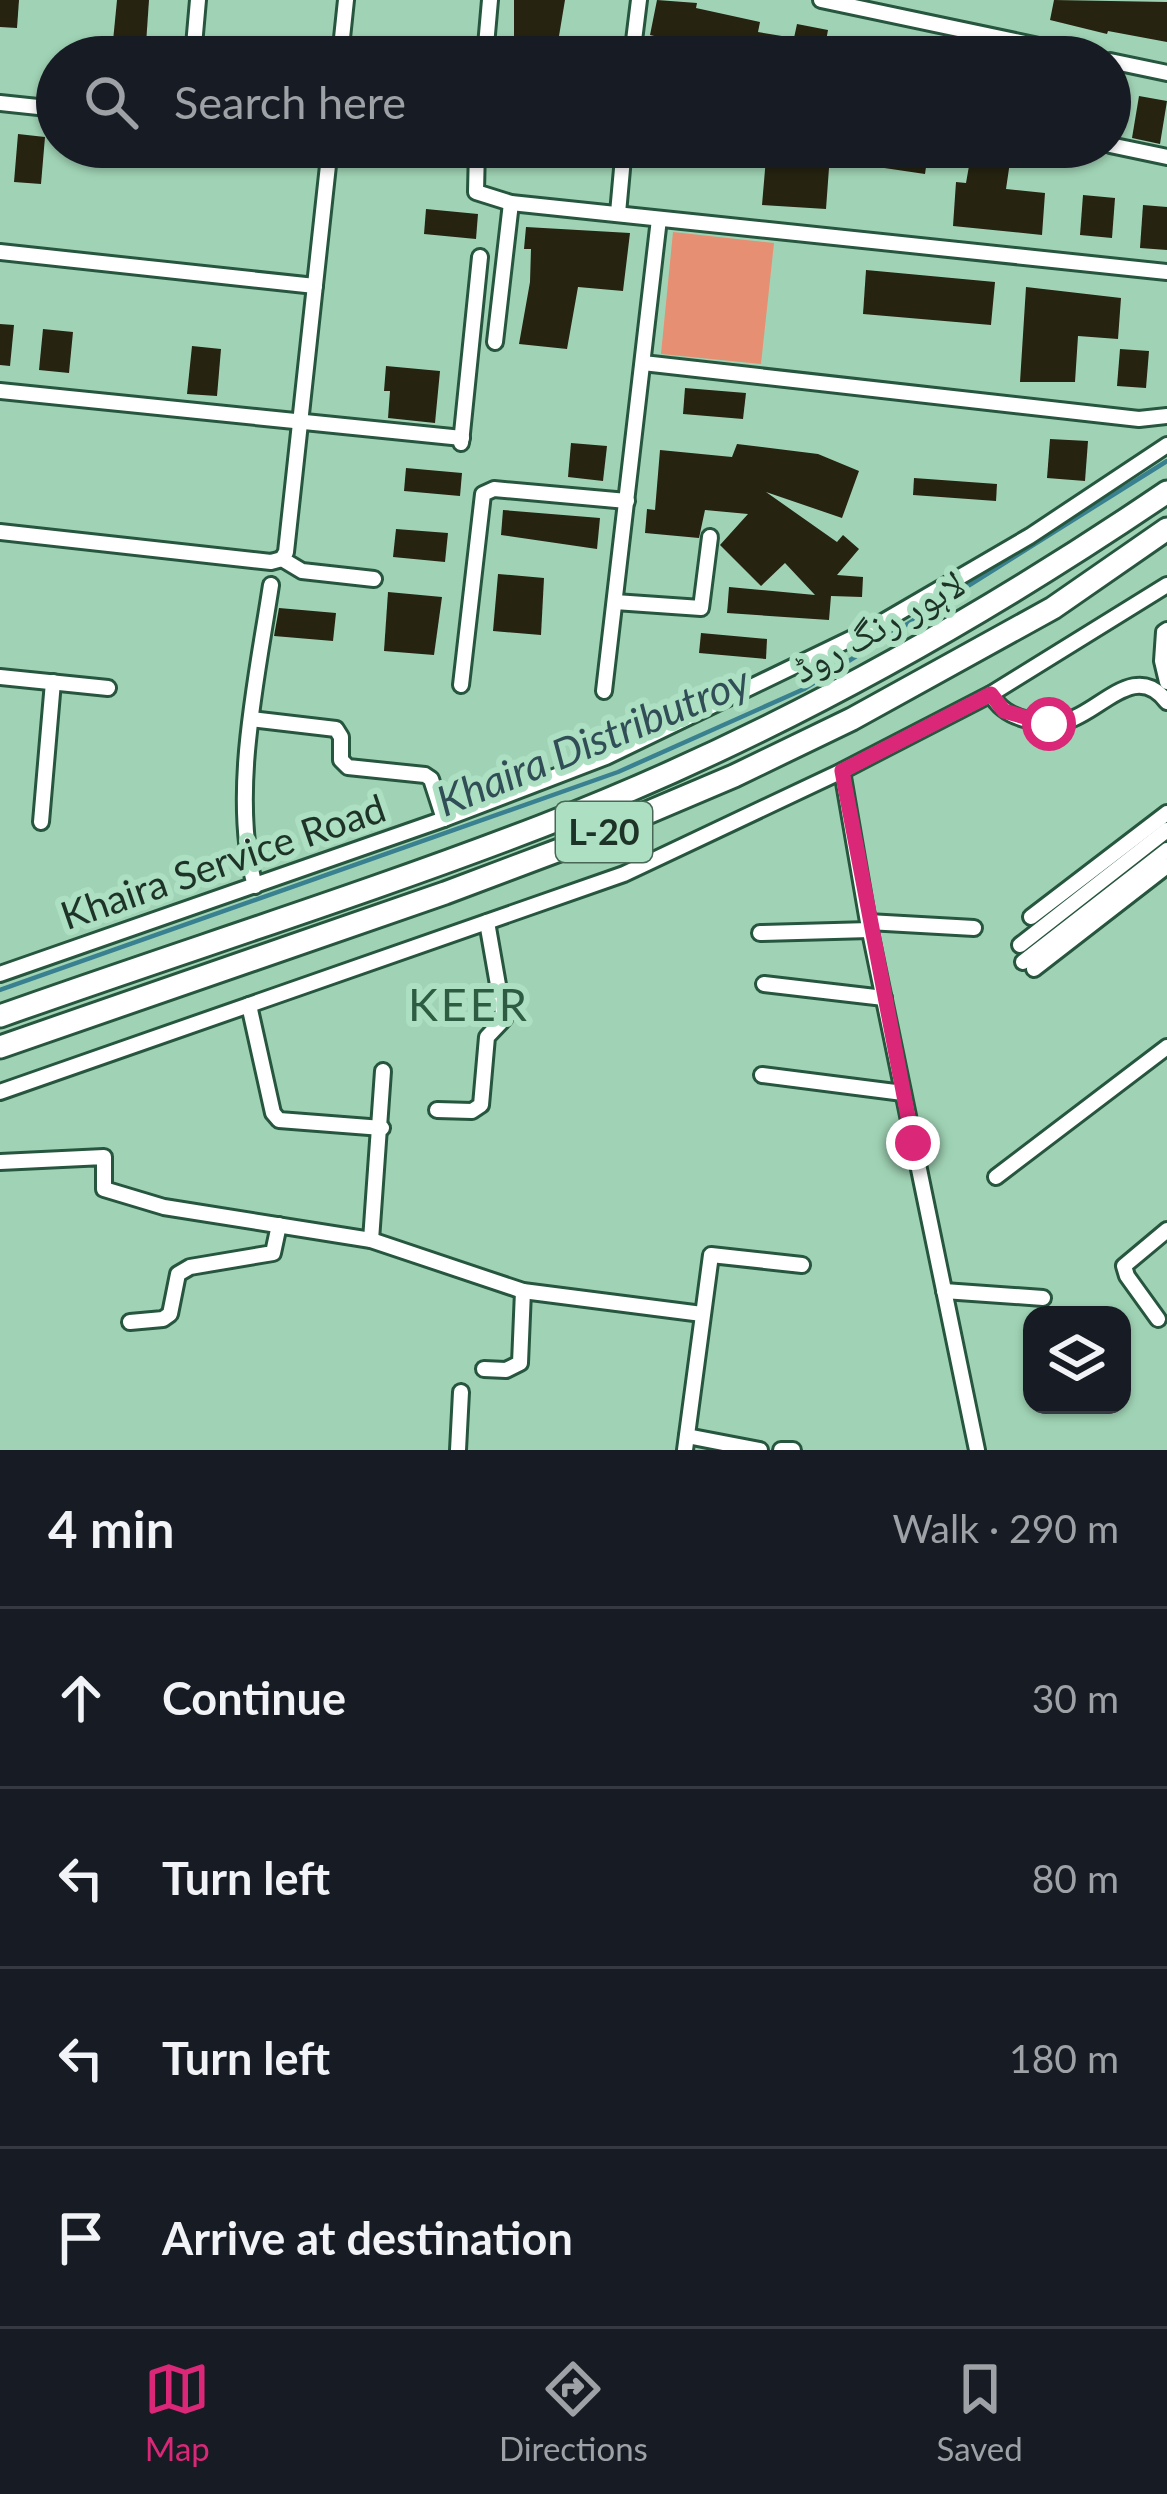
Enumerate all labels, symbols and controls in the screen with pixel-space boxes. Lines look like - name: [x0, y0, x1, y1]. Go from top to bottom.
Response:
- search box: [36, 36, 1131, 168]
- icon: search: [78, 69, 144, 135]
- text: Search here: [174, 75, 406, 129]
- street label: لاہور رنگ روڈ: [783, 559, 972, 692]
- water label: Khaira Distributroy: [429, 654, 757, 826]
- route start: [1022, 697, 1076, 751]
- street label: Khaira Service Road: [54, 784, 391, 938]
- road number: L-20: [556, 802, 652, 862]
- district label: KEER: [408, 977, 530, 1031]
- route end: [886, 1116, 940, 1170]
- map controls: [1023, 1306, 1131, 1414]
- button: layers: [1023, 1306, 1131, 1414]
- text: 4 min: [48, 1498, 174, 1559]
- text: Walk · 290 m: [892, 1505, 1119, 1551]
- icon: ahead: [48, 1665, 114, 1731]
- text: Continue: [162, 1671, 346, 1725]
- text: 30 m: [1032, 1675, 1119, 1721]
- icon: left: [48, 1845, 114, 1911]
- text: Turn left: [162, 1851, 330, 1905]
- text: 80 m: [1032, 1855, 1119, 1901]
- icon: left: [48, 2025, 114, 2091]
- text: Turn left: [162, 2031, 330, 2085]
- text: 180 m: [1009, 2035, 1119, 2081]
- icon: arrive: [48, 2205, 114, 2271]
- text: Arrive at destination: [162, 2211, 573, 2265]
- tab: Map: [144, 2356, 210, 2468]
- tab: Directions: [499, 2356, 648, 2468]
- tab: Saved: [936, 2356, 1023, 2468]

